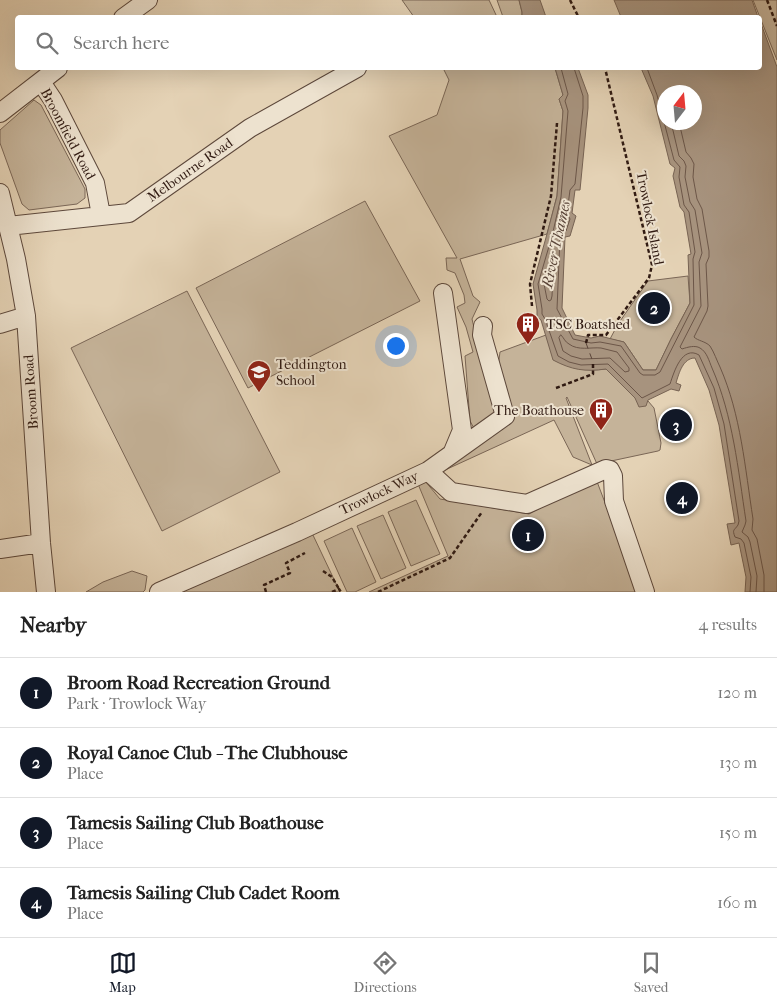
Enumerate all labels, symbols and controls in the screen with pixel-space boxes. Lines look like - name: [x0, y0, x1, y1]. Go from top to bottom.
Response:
- search box: [15, 15, 762, 70]
- icon: search: [33, 29, 61, 57]
- text: Search here: [73, 32, 169, 54]
- street label: Broomfield Road: [37, 85, 99, 183]
- north arrow: [657, 85, 702, 130]
- street label: Melbourne Road: [144, 134, 236, 206]
- street label: Trowlock Island: [633, 170, 668, 267]
- water label: River Thames: [538, 198, 574, 290]
- pin: 2: [638, 289, 670, 327]
- building icon: TSC Boatshed: [515, 311, 541, 345]
- place label: TSC Boatshed: [546, 316, 631, 333]
- your location: [383, 333, 409, 359]
- street label: Broom Road: [20, 354, 42, 430]
- place label: Teddington School: [276, 356, 347, 389]
- school or university icon: Teddington School: [246, 359, 272, 393]
- building icon: The Boathouse: [588, 397, 614, 431]
- place label: The Boathouse: [494, 402, 584, 419]
- pin: 3: [660, 406, 692, 444]
- street label: Trowlock Way: [337, 467, 422, 519]
- pin: 4: [666, 479, 698, 517]
- pin: 1: [512, 516, 544, 554]
- text: Nearby: [20, 613, 86, 637]
- text: 4 results: [699, 615, 757, 634]
- text: Broom Road Recreation Ground: [67, 672, 330, 694]
- text: 1: [33, 683, 39, 702]
- text: 120 m: [718, 683, 757, 702]
- text: Park · Trowlock Way: [67, 694, 206, 713]
- text: Royal Canoe Club - The Clubhouse: [67, 742, 348, 764]
- text: 2: [32, 753, 40, 772]
- text: 130 m: [719, 753, 757, 772]
- text: Place: [67, 764, 103, 783]
- text: Tamesis Sailing Club Boathouse: [67, 812, 324, 834]
- text: 3: [33, 823, 39, 842]
- text: 150 m: [719, 823, 757, 842]
- text: Place: [67, 834, 103, 853]
- text: Tamesis Sailing Club Cadet Room: [67, 882, 339, 904]
- text: 4: [31, 893, 41, 912]
- text: 160 m: [717, 893, 757, 912]
- text: Place: [67, 904, 103, 923]
- tab: Map: [109, 949, 137, 996]
- tab: Directions: [354, 949, 417, 996]
- tab: Saved: [634, 949, 668, 996]

